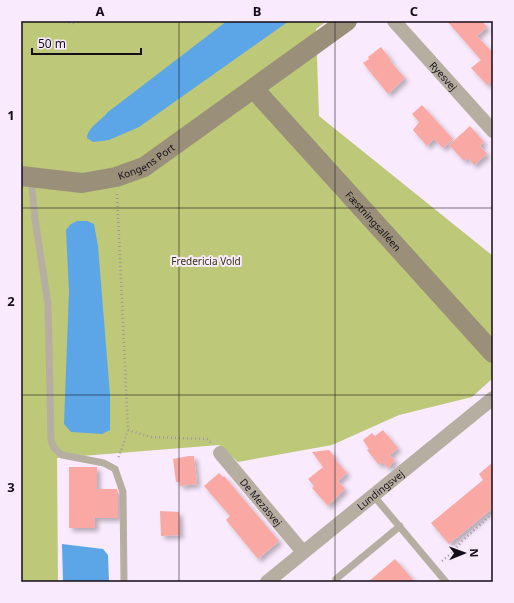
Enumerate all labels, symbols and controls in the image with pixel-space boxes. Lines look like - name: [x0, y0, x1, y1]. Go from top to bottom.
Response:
- text: A: [96, 2, 105, 20]
- text: B: [253, 2, 261, 20]
- text: C: [410, 2, 418, 20]
- scale bar: [32, 30, 141, 56]
- text: 50 m: [38, 35, 66, 52]
- street label: Ryesvej: [427, 58, 460, 94]
- text: 1: [7, 106, 15, 124]
- street label: Kongens Port: [116, 140, 178, 183]
- street label: Fæstningsalléen: [343, 188, 404, 254]
- park label: Fredericia Vold: [171, 254, 241, 268]
- text: 2: [7, 292, 15, 310]
- street label: Lundingsvej: [354, 466, 407, 513]
- street label: De Mezasvej: [237, 475, 285, 529]
- text: 3: [7, 478, 15, 496]
- north arrow: [444, 533, 484, 573]
- text: N: [467, 548, 482, 557]

